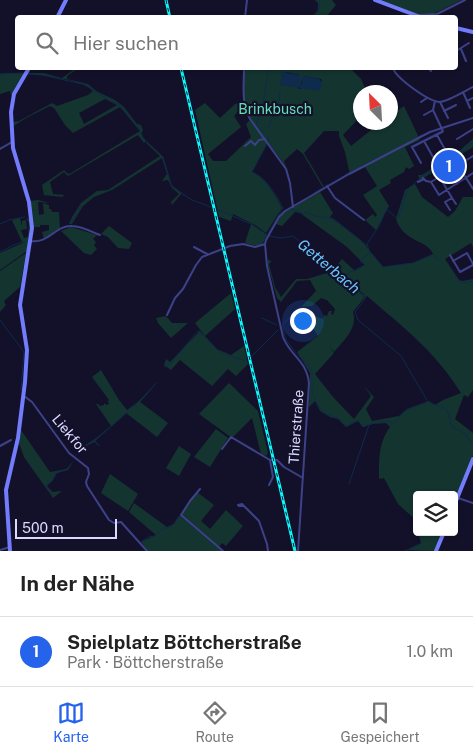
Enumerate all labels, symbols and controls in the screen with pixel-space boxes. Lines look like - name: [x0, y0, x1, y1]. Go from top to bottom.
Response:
- search box: [15, 15, 458, 70]
- icon: search: [33, 29, 61, 57]
- text: Hier suchen: [73, 32, 179, 54]
- north arrow: [353, 85, 398, 130]
- park label: Brinkbusch: [238, 101, 312, 117]
- pin: 1: [433, 147, 465, 185]
- water label: Getterbach: [295, 235, 363, 297]
- your location: [290, 308, 316, 334]
- street label: Thierstraße: [285, 389, 307, 465]
- street label: Liekfor: [49, 411, 91, 457]
- map controls: [413, 491, 458, 536]
- button: layers: [413, 491, 458, 536]
- scale bar: [15, 516, 118, 539]
- text: 500 m: [22, 520, 64, 536]
- text: In der Nähe: [20, 571, 135, 596]
- text: Spielplatz Böttcherstraße: [67, 631, 302, 653]
- text: 1: [33, 642, 39, 661]
- text: 1.0 km: [406, 642, 453, 661]
- text: Park · Böttcherstraße: [67, 653, 224, 672]
- tab: Karte: [53, 699, 89, 745]
- tab: Route: [195, 699, 234, 745]
- tab: Gespeichert: [341, 699, 420, 745]

